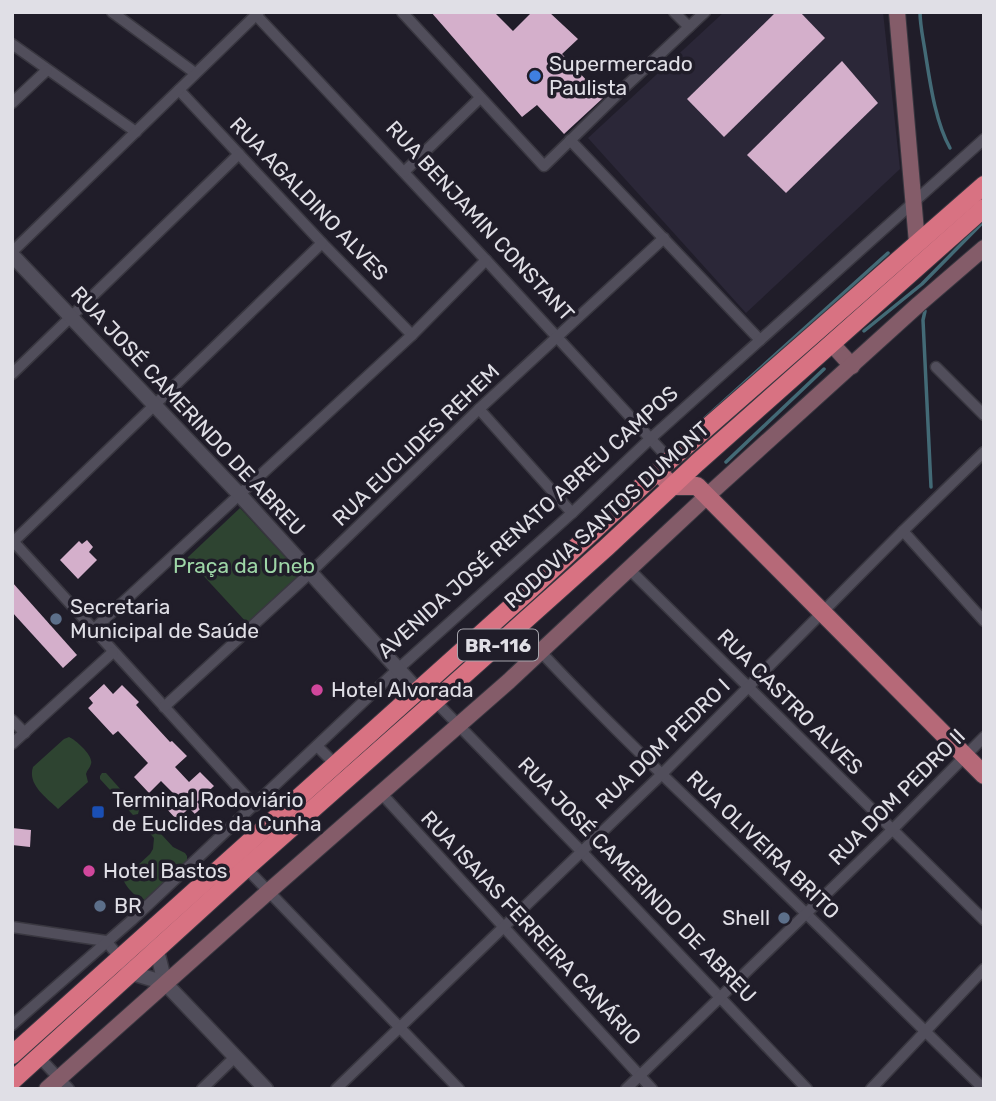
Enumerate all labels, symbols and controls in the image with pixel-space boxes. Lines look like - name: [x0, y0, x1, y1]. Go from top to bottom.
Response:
- place label: Supermercado Paulista: [549, 51, 693, 100]
- marker: Supermercado Paulista: [527, 68, 543, 84]
- street label: RUA AGALDINO ALVES: [225, 112, 394, 285]
- street label: RUA BENJAMIN CONSTANT: [381, 115, 580, 326]
- street label: RUA JOSÉ CAMERINDO DE ABREU: [66, 281, 311, 540]
- street label: RUA EUCLIDES REHEM: [327, 358, 504, 531]
- street label: AVENIDA JOSÉ RENATO ABREU CAMPOS: [372, 380, 683, 663]
- street label: RODOVIA SANTOS DUMONT: [499, 416, 714, 613]
- park label: Praça da Uneb: [173, 553, 315, 578]
- place label: Secretaria Municipal de Saúde: [70, 594, 259, 643]
- marker: Secretaria Municipal de Saúde: [48, 611, 64, 627]
- street label: RUA CASTRO ALVES: [712, 624, 868, 780]
- road number: BR-116: [458, 630, 538, 660]
- street label: RUA DOM PEDRO I: [590, 673, 735, 814]
- place label: Hotel Alvorada: [331, 677, 474, 702]
- marker: Hotel Alvorada: [309, 682, 325, 698]
- street label: RUA DOM PEDRO II: [823, 723, 970, 870]
- street label: RUA JOSÉ CAMERINDO DE ABREU: [513, 752, 762, 1008]
- street label: RUA OLIVEIRA BRITO: [682, 765, 845, 924]
- place label: Terminal Rodoviário de Euclides da Cunha: [112, 787, 322, 836]
- marker: Terminal Rodoviário de Euclides da Cunha: [90, 804, 106, 820]
- street label: RUA ISAIAS FERREIRA CANÁRIO: [416, 805, 647, 1050]
- place label: Hotel Bastos: [103, 858, 227, 883]
- marker: Hotel Bastos: [81, 863, 97, 879]
- place label: BR: [114, 893, 142, 918]
- marker: BR: [92, 898, 108, 914]
- place label: Shell: [722, 905, 770, 930]
- marker: Shell: [776, 910, 792, 926]

